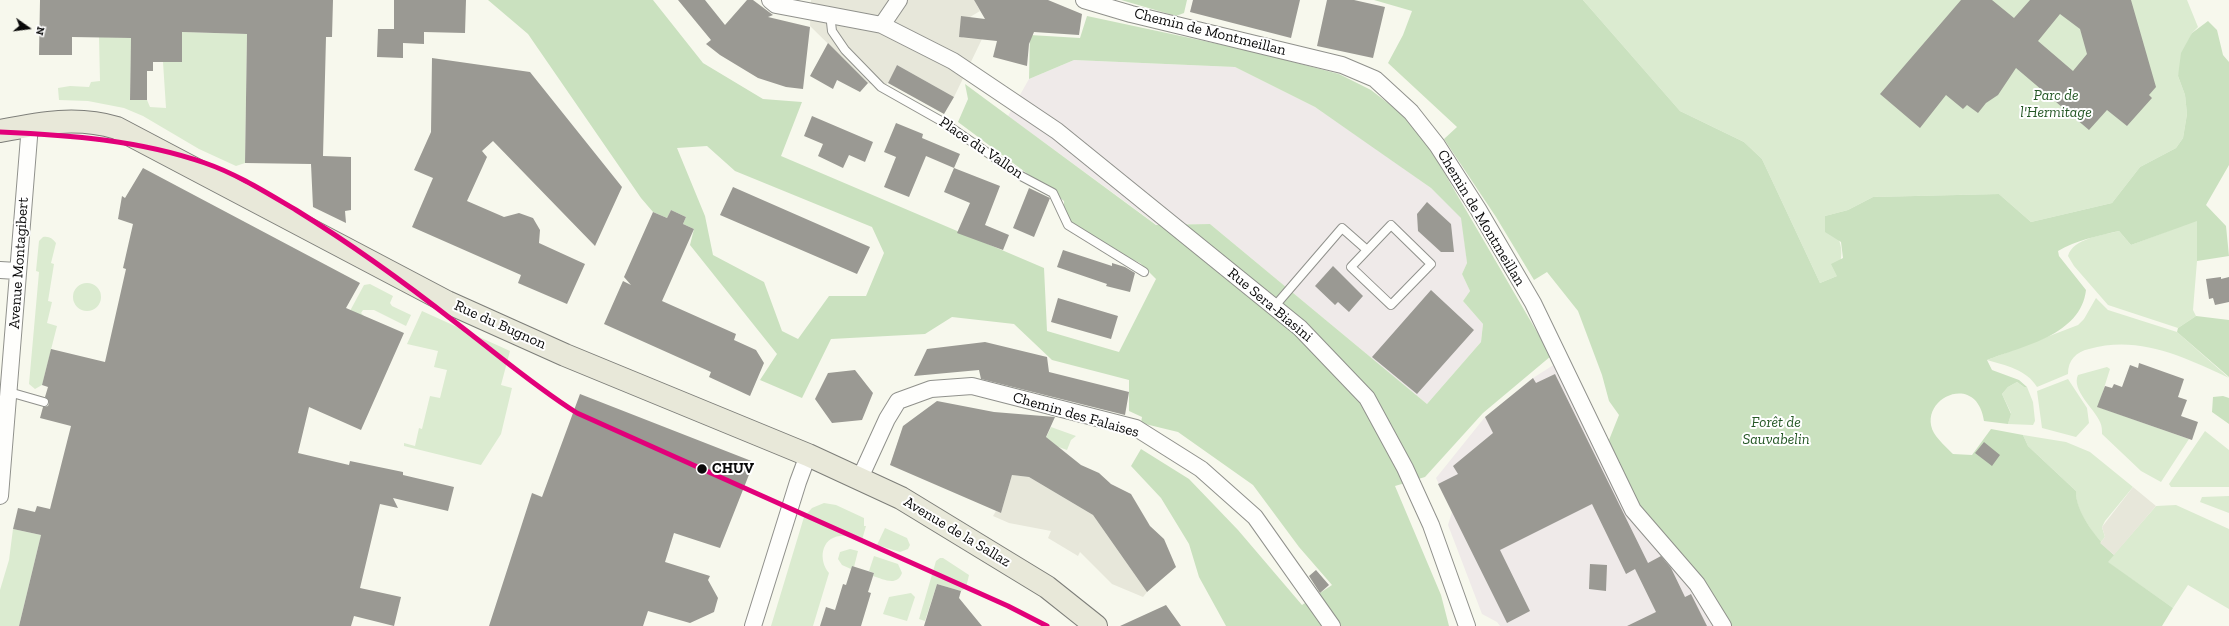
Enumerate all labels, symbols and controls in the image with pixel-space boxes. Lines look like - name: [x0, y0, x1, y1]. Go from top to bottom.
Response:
- street label: Chemin de Montmeillan: [1132, 4, 1288, 60]
- north arrow: [8, 8, 48, 48]
- text: N: [33, 25, 47, 37]
- park label: Parc de l'Hermitage: [2020, 87, 2092, 122]
- street label: Place du Vallon: [936, 113, 1026, 183]
- street label: Chemin de Montmeillan: [1433, 147, 1529, 289]
- street label: Avenue Montagibert: [5, 196, 33, 330]
- street label: Rue Sera-Biasini: [1224, 264, 1316, 346]
- street label: Rue du Bugnon: [451, 297, 549, 353]
- street label: Chemin des Falaises: [1011, 388, 1141, 442]
- park label: Forêt de Sauvabelin: [1742, 414, 1810, 449]
- place label: CHUV: [712, 460, 754, 478]
- marker: CHUV: [695, 462, 709, 476]
- street label: Avenue de la Sallaz: [900, 493, 1014, 571]

